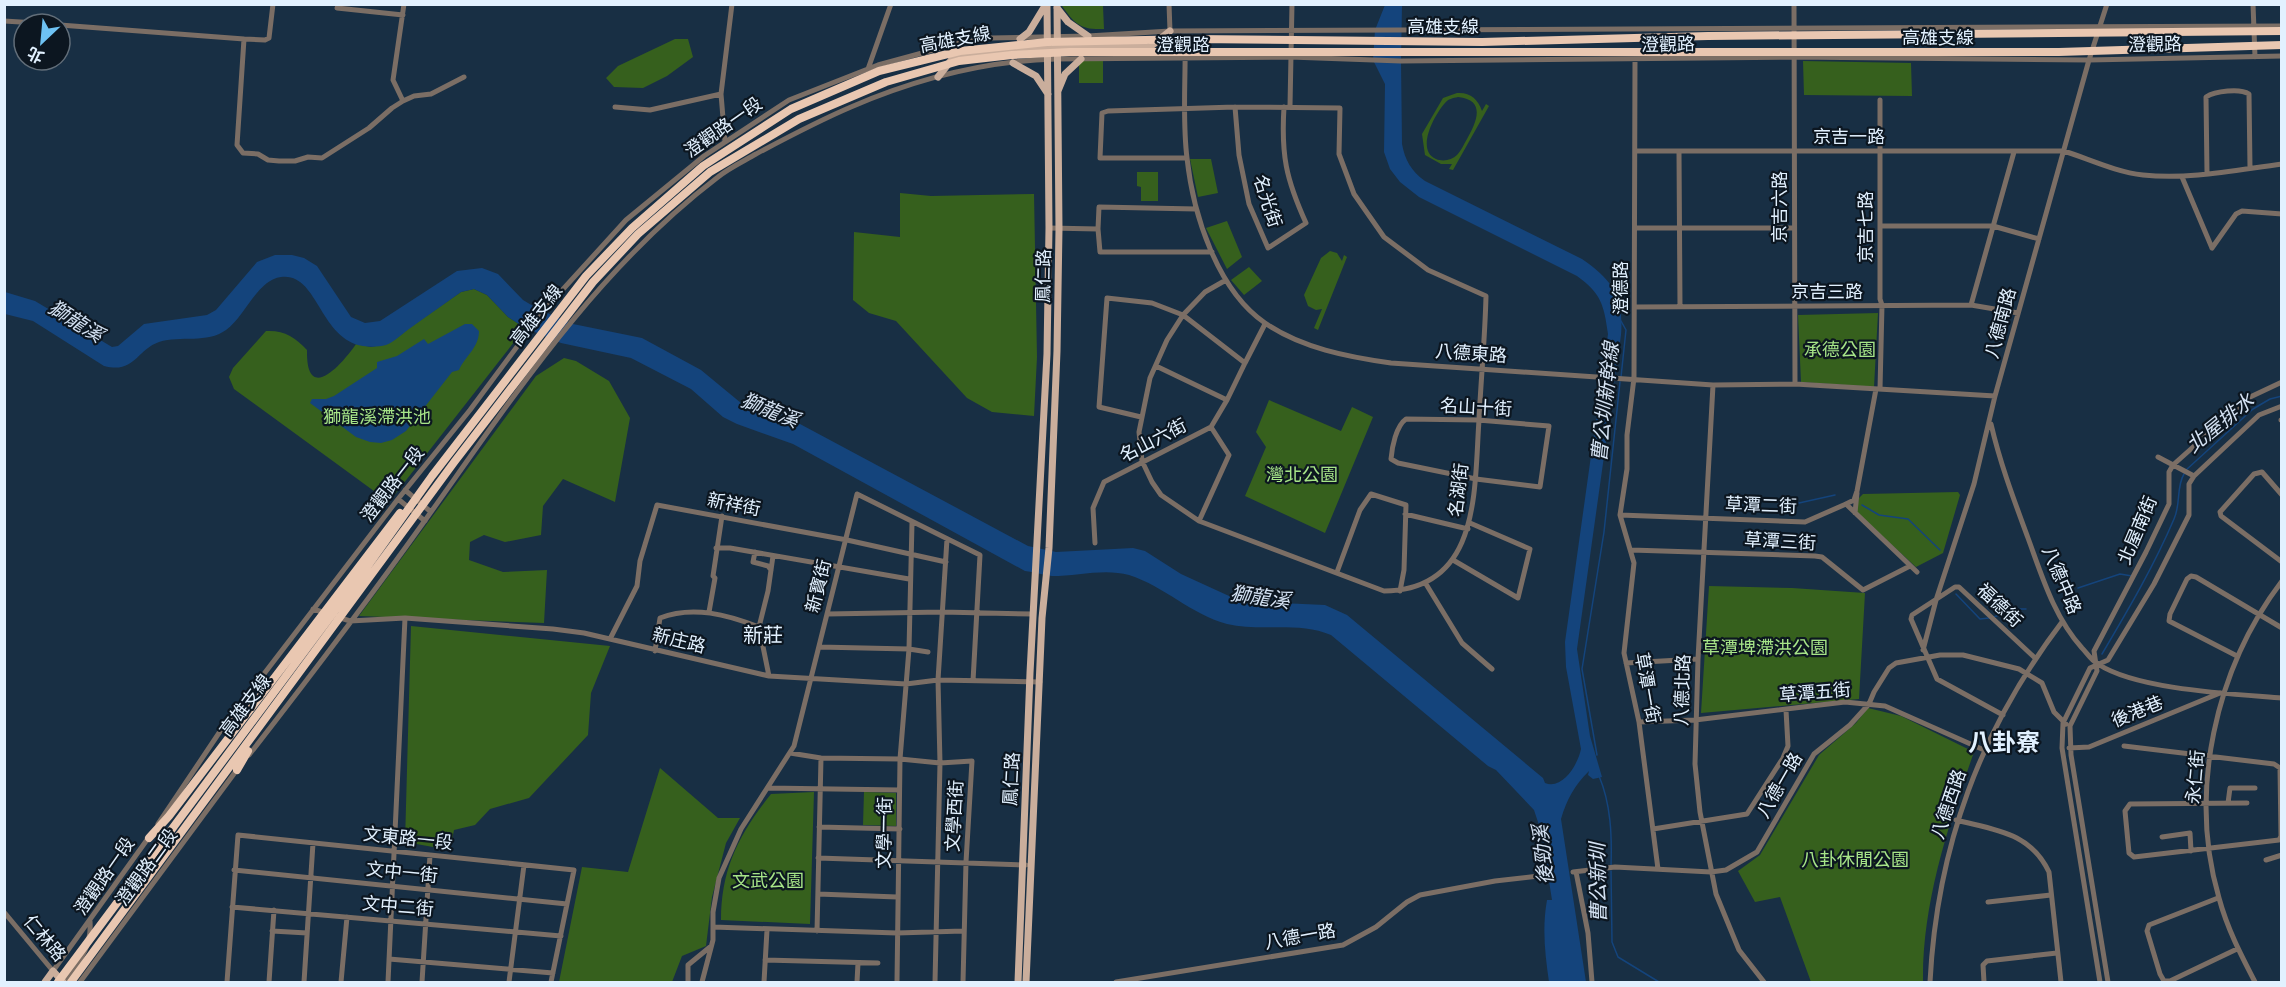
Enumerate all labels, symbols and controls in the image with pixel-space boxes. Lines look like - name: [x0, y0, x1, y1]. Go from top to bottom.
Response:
- north arrow: [12, 12, 72, 72]
- street label: 高雄支線: [1407, 16, 1479, 37]
- street label: 高雄支線: [918, 22, 992, 56]
- street label: 高雄支線: [1902, 27, 1974, 48]
- street label: 澄觀路: [1641, 33, 1695, 55]
- street label: 澄觀路: [2128, 33, 2182, 55]
- street label: 澄觀路: [1156, 34, 1210, 55]
- text: 北: [24, 43, 47, 67]
- street label: 澄觀路一段: [680, 93, 766, 161]
- street label: 京吉一路: [1813, 126, 1885, 147]
- street label: 京吉六路: [1769, 171, 1790, 243]
- street label: 名光街: [1250, 172, 1286, 230]
- street label: 京吉七路: [1855, 191, 1876, 263]
- street label: 鳳仁路: [1032, 249, 1054, 303]
- street label: 澄德路: [1610, 261, 1631, 315]
- street label: 高雄支線: [506, 280, 566, 350]
- street label: 京吉三路: [1791, 281, 1863, 302]
- street label: 八德南路: [1981, 286, 2019, 360]
- water label: 獅龍溪: [44, 295, 110, 349]
- water label: 曹公圳新幹線: [1587, 339, 1623, 463]
- park label: 承德公園: [1804, 339, 1876, 360]
- street label: 八德東路: [1434, 340, 1508, 366]
- water label: 獅龍溪: [738, 388, 805, 433]
- water label: 北屋排水: [2181, 388, 2259, 457]
- street label: 名山十街: [1439, 395, 1513, 419]
- park label: 獅龍溪滯洪池: [323, 406, 431, 427]
- street label: 名山六街: [1116, 414, 1190, 466]
- street label: 澄觀路一段: [356, 442, 428, 526]
- street label: 名湖街: [1444, 462, 1472, 518]
- park label: 灣北公園: [1266, 464, 1338, 485]
- street label: 新祥街: [705, 489, 763, 519]
- street label: 草潭二街: [1725, 493, 1797, 517]
- street label: 北屋南街: [2113, 493, 2161, 567]
- street label: 草潭三街: [1743, 529, 1817, 553]
- street label: 八德中路: [2038, 543, 2086, 617]
- street label: 新寶街: [801, 557, 835, 615]
- street label: 福德街: [1973, 579, 2027, 631]
- water label: 獅龍溪: [1229, 581, 1294, 613]
- street label: 新庄路: [650, 623, 708, 657]
- district label: 新莊: [743, 623, 783, 647]
- park label: 草潭埤滯洪公園: [1702, 637, 1828, 658]
- street label: 草潭一街: [1631, 651, 1665, 725]
- street label: 八德北路: [1670, 654, 1694, 726]
- street label: 高雄支線: [215, 670, 275, 740]
- street label: 草潭五街: [1778, 678, 1852, 706]
- street label: 後港巷: [2108, 691, 2166, 731]
- district label: 八卦寮: [1968, 729, 2040, 757]
- street label: 八德一路: [1752, 749, 1806, 821]
- street label: 永仁街: [2182, 749, 2208, 805]
- street label: 鳳仁路: [999, 751, 1023, 807]
- street label: 八德西路: [1926, 767, 1970, 841]
- street label: 文學西街: [942, 779, 966, 853]
- street label: 文學一街: [873, 797, 895, 869]
- water label: 後勁溪: [1528, 821, 1558, 886]
- street label: 文東路一段: [362, 823, 454, 853]
- street label: 澄觀路二段: [111, 824, 181, 910]
- street label: 澄觀路一段: [70, 833, 138, 919]
- water label: 曹公新圳: [1585, 840, 1611, 923]
- park label: 八卦休閒公園: [1801, 849, 1909, 870]
- street label: 文中一街: [365, 858, 439, 886]
- park label: 文武公園: [732, 870, 804, 891]
- street label: 文中二街: [361, 892, 435, 920]
- street label: 仁林路: [20, 911, 70, 965]
- street label: 八德一路: [1263, 919, 1337, 953]

